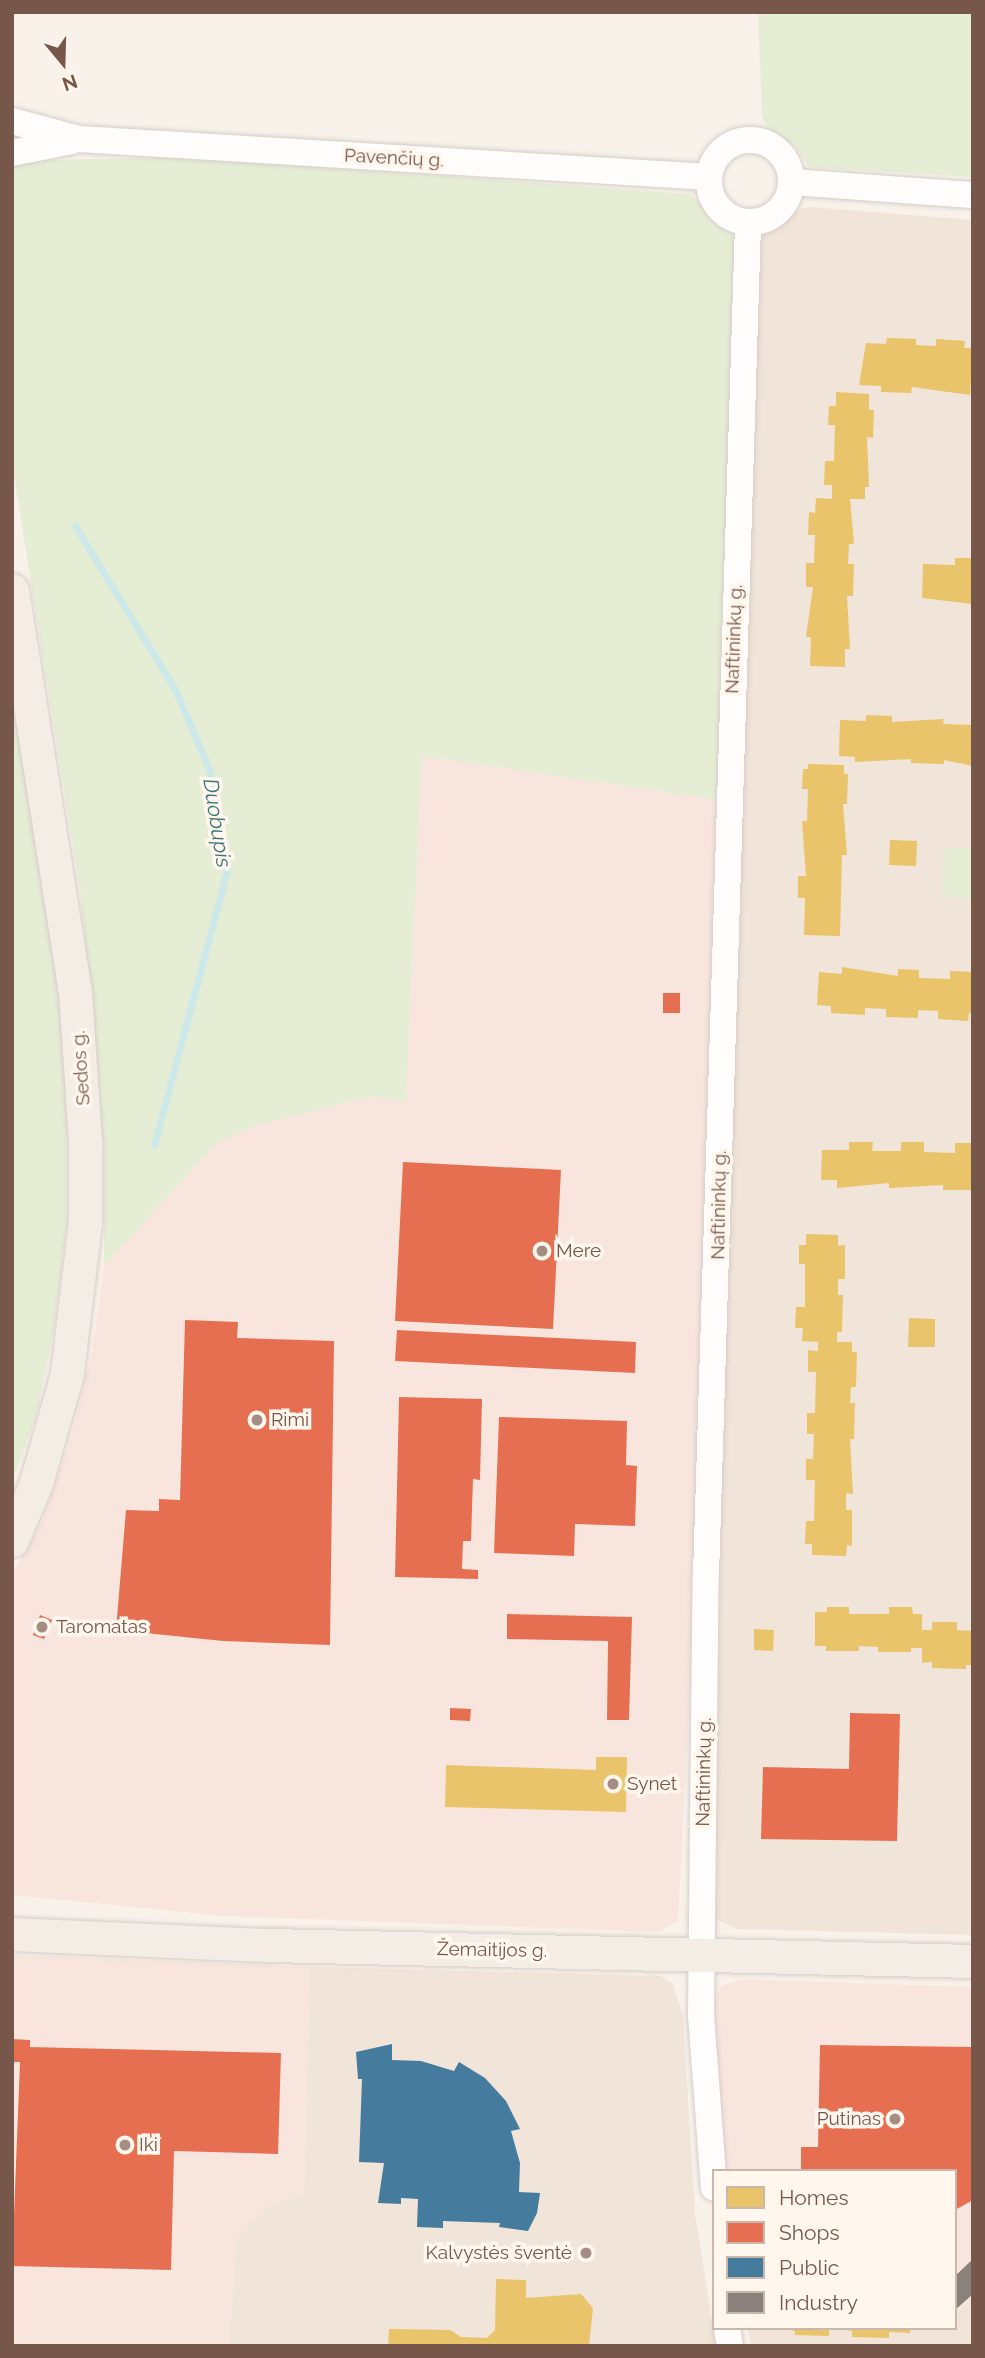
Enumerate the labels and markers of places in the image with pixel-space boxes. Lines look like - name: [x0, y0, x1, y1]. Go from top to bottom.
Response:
- place label: Mere: [556, 1240, 601, 1262]
- marker: Mere: [534, 1243, 550, 1259]
- place label: Rimi: [271, 1409, 309, 1431]
- marker: Rimi: [249, 1412, 265, 1428]
- place label: Taromatas: [56, 1616, 147, 1638]
- marker: Taromatas: [34, 1619, 50, 1635]
- place label: Synet: [627, 1773, 677, 1795]
- marker: Synet: [605, 1776, 621, 1792]
- place label: Putinas: [817, 2108, 881, 2130]
- marker: Putinas: [887, 2111, 903, 2127]
- place label: Iki: [139, 2134, 158, 2156]
- marker: Iki: [117, 2137, 133, 2153]
- place label: Kalvystės šventė: [426, 2242, 572, 2264]
- marker: Kalvystės šventė: [578, 2245, 594, 2261]

